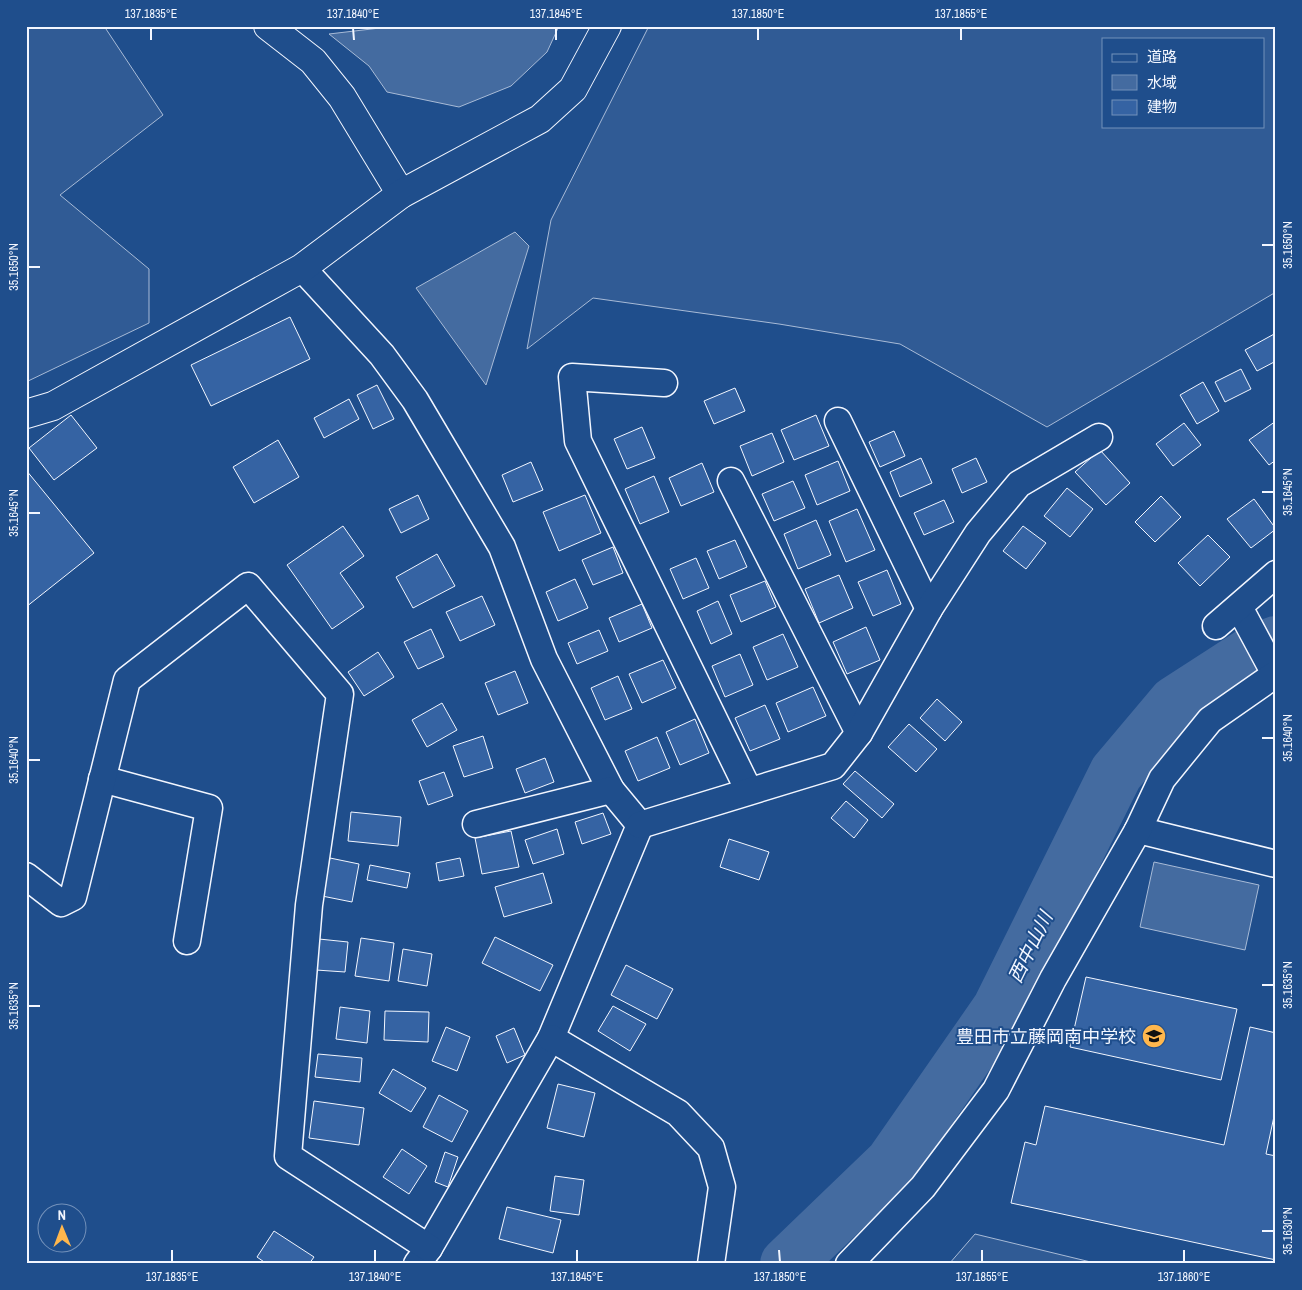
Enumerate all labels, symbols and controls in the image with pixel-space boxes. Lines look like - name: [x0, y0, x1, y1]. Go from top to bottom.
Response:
- text: 137.1835°E: [125, 6, 177, 22]
- text: 137.1840°E: [327, 6, 379, 22]
- text: 137.1845°E: [530, 6, 582, 22]
- text: 137.1850°E: [732, 6, 784, 22]
- text: 137.1855°E: [935, 6, 987, 22]
- legend: [1102, 38, 1264, 128]
- text: 道路: [1147, 46, 1177, 67]
- text: 水域: [1147, 72, 1177, 93]
- text: 建物: [1147, 96, 1177, 117]
- text: 35.1650°N: [1280, 221, 1296, 269]
- text: 35.1650°N: [6, 243, 22, 291]
- text: 35.1645°N: [1280, 468, 1296, 516]
- text: 35.1645°N: [6, 489, 22, 537]
- text: 35.1640°N: [1280, 714, 1296, 762]
- text: 35.1640°N: [6, 736, 22, 784]
- water label: 西中山川: [1002, 905, 1059, 987]
- text: 35.1635°N: [1280, 961, 1296, 1009]
- text: 35.1635°N: [6, 982, 22, 1030]
- school or university icon: 豊田市立藤岡南中学校: [1141, 1023, 1167, 1049]
- place label: 豊田市立藤岡南中学校: [956, 1024, 1136, 1049]
- north arrow: [38, 1202, 88, 1252]
- text: N: [57, 1206, 66, 1224]
- text: 35.1630°N: [1280, 1207, 1296, 1255]
- text: 137.1835°E: [146, 1269, 198, 1285]
- text: 137.1840°E: [349, 1269, 401, 1285]
- text: 137.1845°E: [551, 1269, 603, 1285]
- text: 137.1850°E: [754, 1269, 806, 1285]
- text: 137.1855°E: [956, 1269, 1008, 1285]
- text: 137.1860°E: [1158, 1269, 1210, 1285]

